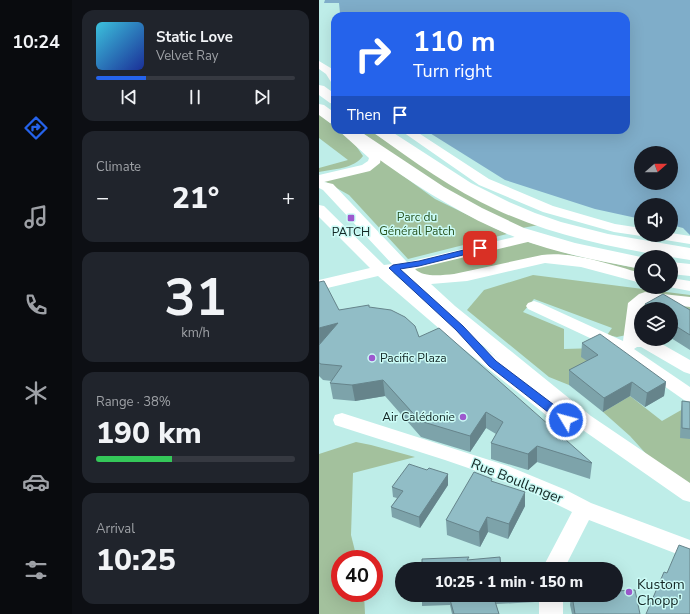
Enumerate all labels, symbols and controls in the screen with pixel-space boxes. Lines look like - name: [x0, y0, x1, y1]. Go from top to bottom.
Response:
- text: 110 m: [413, 23, 496, 61]
- text: Static Love: [156, 27, 233, 47]
- icon: right: [347, 28, 399, 80]
- text: 10:24: [12, 30, 60, 54]
- text: Velvet Ray: [156, 47, 218, 65]
- text: Turn right: [413, 59, 492, 83]
- icon: previous: [118, 86, 140, 108]
- icon: pause: [184, 86, 206, 108]
- icon: next: [251, 86, 273, 108]
- icon: arrive: [389, 104, 411, 126]
- text: Then: [347, 105, 381, 125]
- icon: directions: [22, 114, 50, 142]
- north arrow: [634, 146, 678, 190]
- map controls: [634, 146, 678, 346]
- text: Climate: [96, 158, 141, 176]
- text: 21°: [172, 178, 219, 219]
- text: −: [96, 183, 109, 213]
- text: +: [282, 183, 295, 213]
- button: sound: [634, 198, 678, 242]
- icon: music: [22, 203, 50, 231]
- park label: Parc du Général Patch: [379, 209, 455, 239]
- marker: PATCH: [346, 213, 356, 223]
- place label: PATCH: [332, 224, 370, 240]
- pin: [463, 231, 497, 265]
- icon: arrive: [469, 237, 491, 259]
- button: search: [634, 250, 678, 294]
- text: 31: [164, 262, 227, 333]
- icon: phone: [22, 291, 50, 319]
- button: layers: [634, 302, 678, 346]
- text: km/h: [181, 324, 210, 342]
- place label: Pacific Plaza: [380, 350, 447, 366]
- marker: Pacific Plaza: [367, 353, 377, 363]
- icon: climate: [22, 379, 50, 407]
- text: Range · 38%: [96, 393, 171, 411]
- position arrow: [545, 399, 587, 441]
- place label: Air Calédonie: [382, 409, 455, 425]
- marker: Air Calédonie: [458, 412, 468, 422]
- text: 190 km: [96, 413, 202, 454]
- street label: Rue Boullanger: [468, 454, 566, 508]
- icon: car: [22, 468, 50, 496]
- text: Arrival: [96, 520, 135, 538]
- text: 10:25: [96, 540, 176, 581]
- speed limit sign: 40: [331, 550, 383, 602]
- icon: filters: [22, 556, 50, 584]
- text: 10:25 · 1 min · 150 m: [435, 572, 583, 592]
- place label: Kustom Chopp': [637, 575, 685, 610]
- marker: Kustom Chopp': [624, 587, 634, 597]

